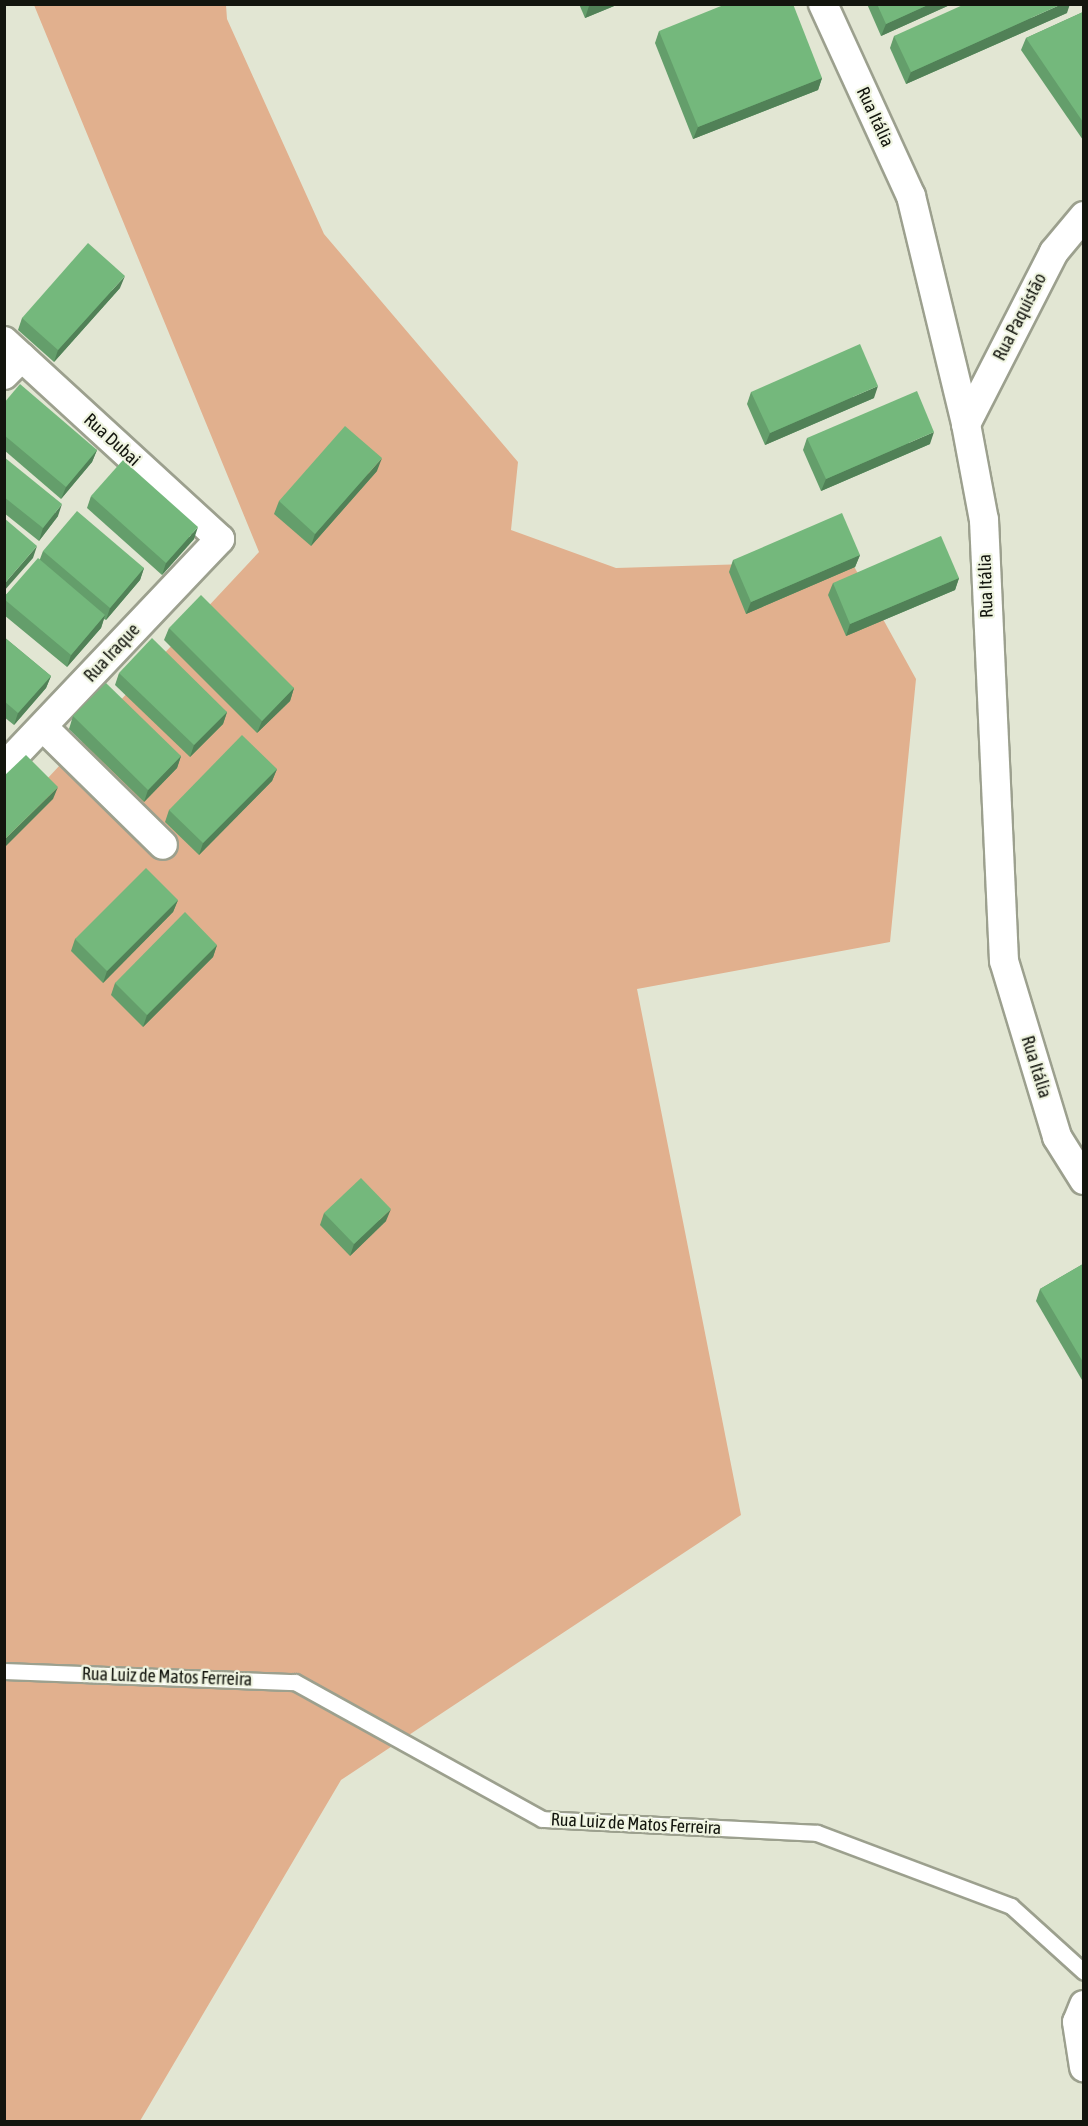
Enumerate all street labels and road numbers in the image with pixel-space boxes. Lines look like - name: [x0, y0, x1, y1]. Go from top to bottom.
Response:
- street label: Rua Itália: [852, 83, 898, 151]
- street label: Rua Paquistão: [989, 270, 1051, 364]
- street label: Rua Dubai: [79, 409, 145, 471]
- street label: Rua Itália: [974, 554, 998, 618]
- street label: Rua Iraque: [80, 619, 144, 687]
- street label: Rua Itália: [1016, 1033, 1056, 1101]
- street label: Rua Luiz de Matos Ferreira: [81, 1663, 253, 1691]
- street label: Rua Luiz de Matos Ferreira: [550, 1809, 722, 1839]

